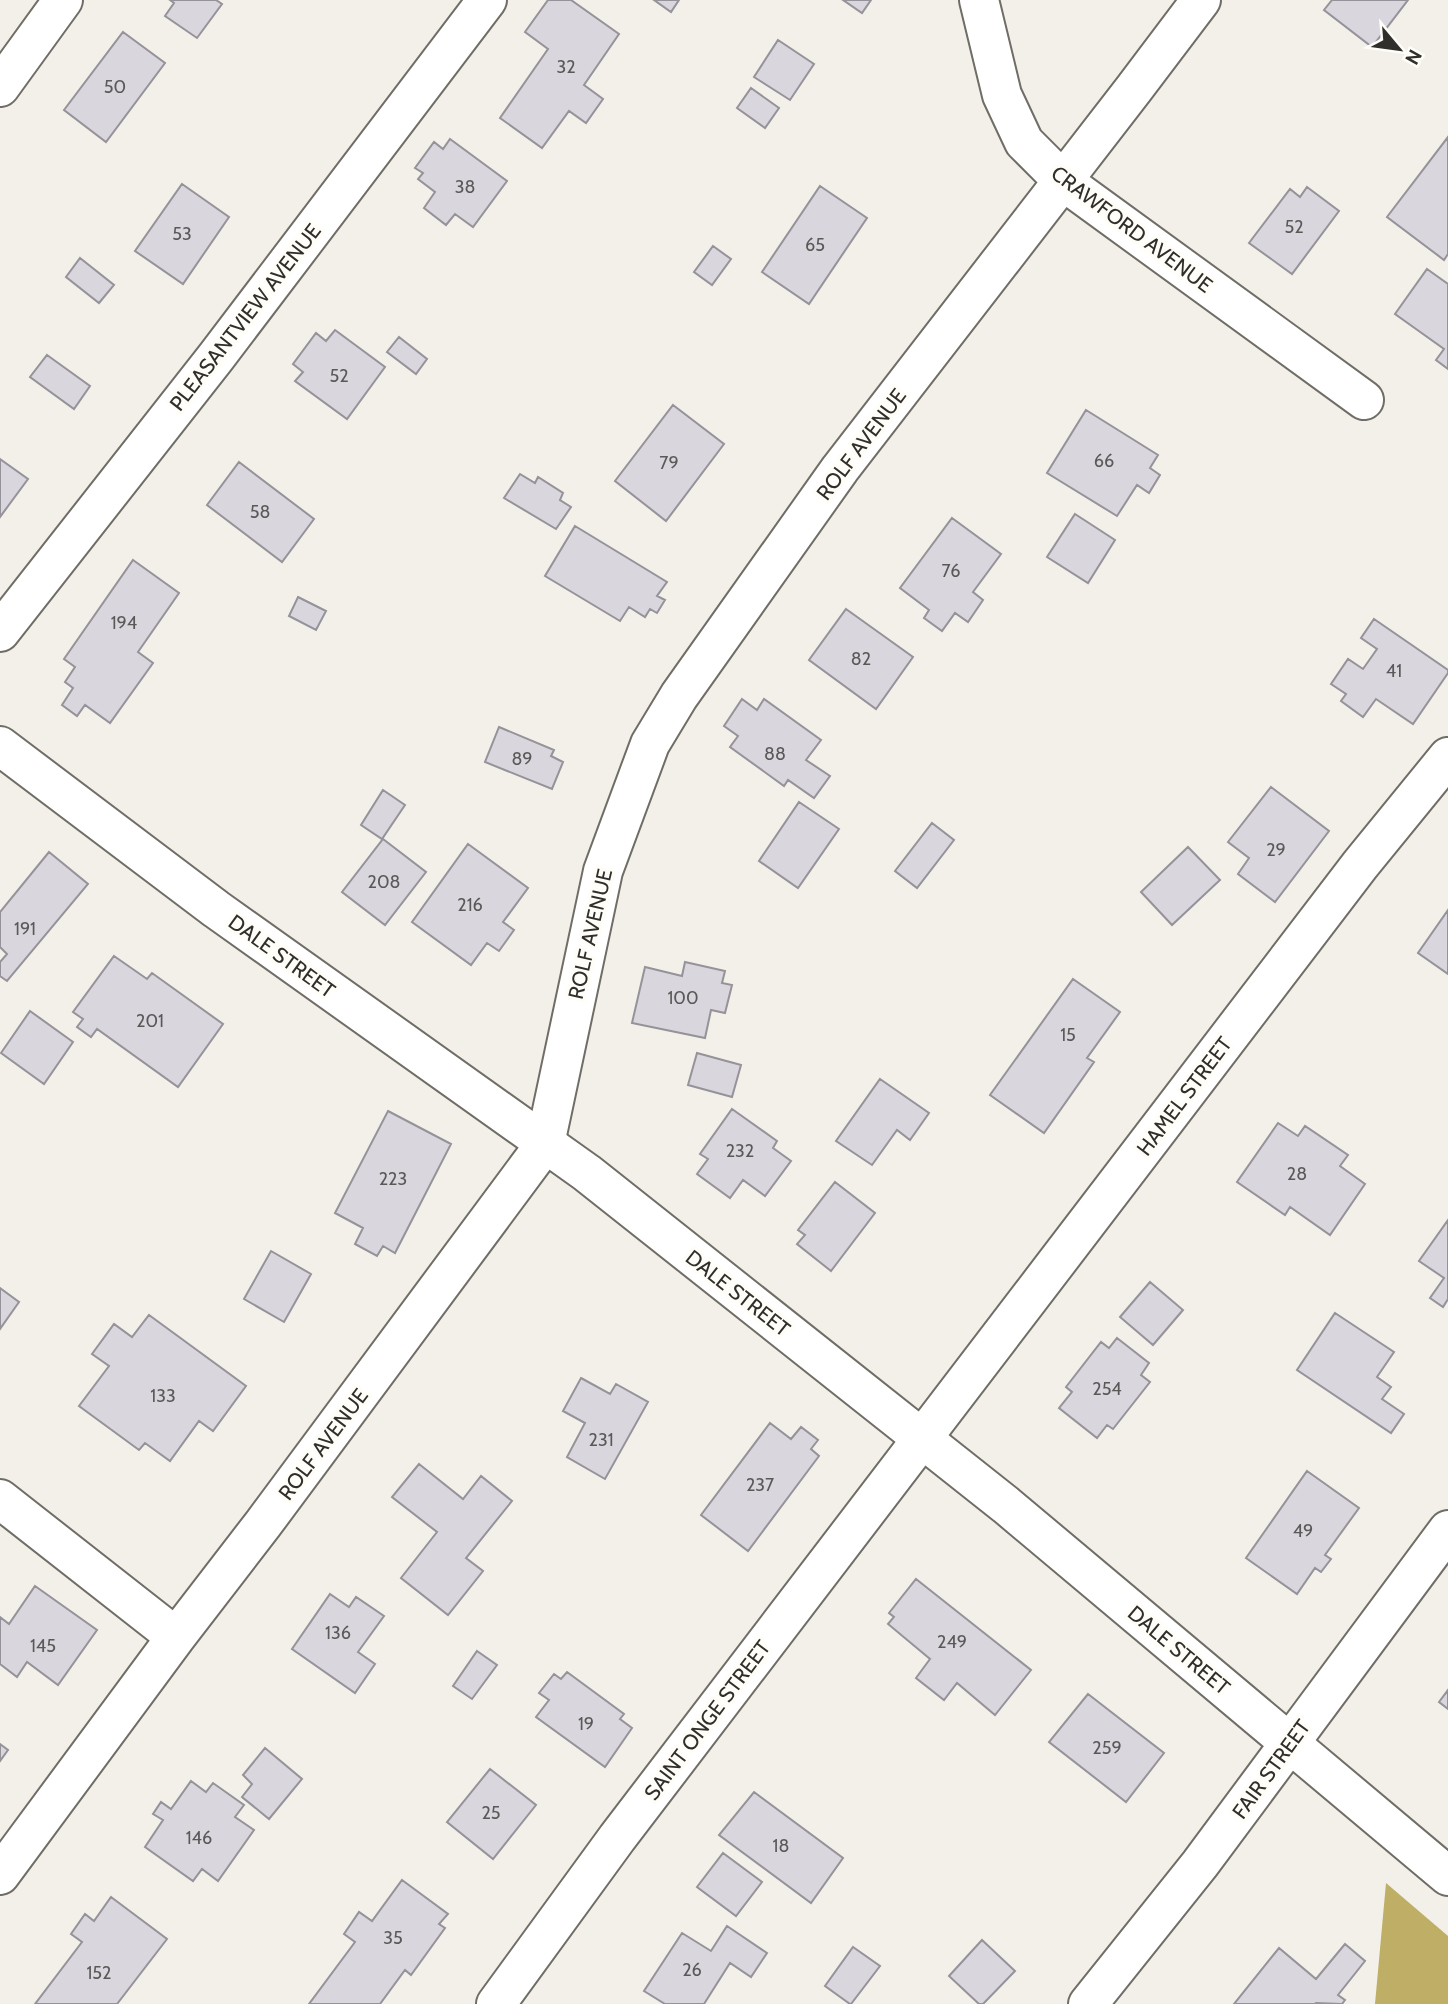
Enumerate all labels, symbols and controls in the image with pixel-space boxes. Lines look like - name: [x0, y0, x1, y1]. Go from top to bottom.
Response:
- north arrow: [1364, 14, 1434, 84]
- text: N: [1400, 46, 1427, 68]
- house number: 32: [556, 56, 576, 78]
- house number: 50: [104, 76, 126, 98]
- street label: CRAWFORD AVENUE: [1047, 160, 1217, 298]
- house number: 38: [455, 176, 475, 198]
- house number: 52: [1284, 216, 1304, 238]
- street label: PLEASANTVIEW AVENUE: [164, 218, 326, 416]
- house number: 53: [172, 223, 192, 245]
- house number: 65: [805, 234, 825, 256]
- house number: 52: [329, 365, 349, 387]
- street label: ROLF AVENUE: [811, 383, 911, 505]
- house number: 66: [1094, 450, 1114, 472]
- house number: 79: [659, 452, 679, 474]
- house number: 58: [250, 501, 270, 523]
- house number: 76: [942, 560, 960, 582]
- house number: 194: [111, 612, 137, 634]
- house number: 82: [851, 648, 871, 670]
- house number: 41: [1386, 660, 1402, 682]
- house number: 88: [764, 743, 786, 765]
- house number: 89: [511, 748, 533, 770]
- house number: 29: [1266, 839, 1286, 861]
- street label: ROLF AVENUE: [563, 866, 617, 1002]
- house number: 208: [368, 871, 400, 893]
- house number: 216: [457, 894, 483, 916]
- street label: DALE STREET: [224, 909, 340, 1003]
- house number: 191: [14, 918, 36, 940]
- house number: 100: [668, 987, 699, 1009]
- house number: 201: [136, 1010, 164, 1032]
- house number: 15: [1060, 1024, 1076, 1046]
- street label: HAMEL STREET: [1131, 1032, 1237, 1160]
- house number: 232: [726, 1140, 754, 1162]
- house number: 28: [1287, 1163, 1307, 1185]
- house number: 223: [379, 1168, 407, 1190]
- street label: DALE STREET: [681, 1245, 795, 1341]
- house number: 254: [1092, 1378, 1122, 1400]
- street label: ROLF AVENUE: [273, 1383, 373, 1505]
- house number: 133: [150, 1385, 176, 1407]
- house number: 231: [588, 1429, 614, 1451]
- house number: 237: [746, 1474, 774, 1496]
- house number: 49: [1293, 1520, 1313, 1542]
- street label: DALE STREET: [1123, 1600, 1235, 1700]
- house number: 136: [325, 1622, 351, 1644]
- house number: 249: [937, 1631, 967, 1653]
- house number: 145: [30, 1635, 56, 1657]
- street label: SAINT ONGE STREET: [639, 1635, 775, 1805]
- house number: 19: [578, 1713, 594, 1735]
- street label: FAIR STREET: [1227, 1715, 1315, 1823]
- house number: 259: [1092, 1737, 1122, 1759]
- house number: 25: [481, 1802, 501, 1824]
- house number: 146: [186, 1827, 212, 1849]
- house number: 18: [773, 1835, 789, 1857]
- house number: 35: [383, 1927, 403, 1949]
- house number: 26: [682, 1959, 702, 1981]
- house number: 152: [86, 1962, 112, 1984]

